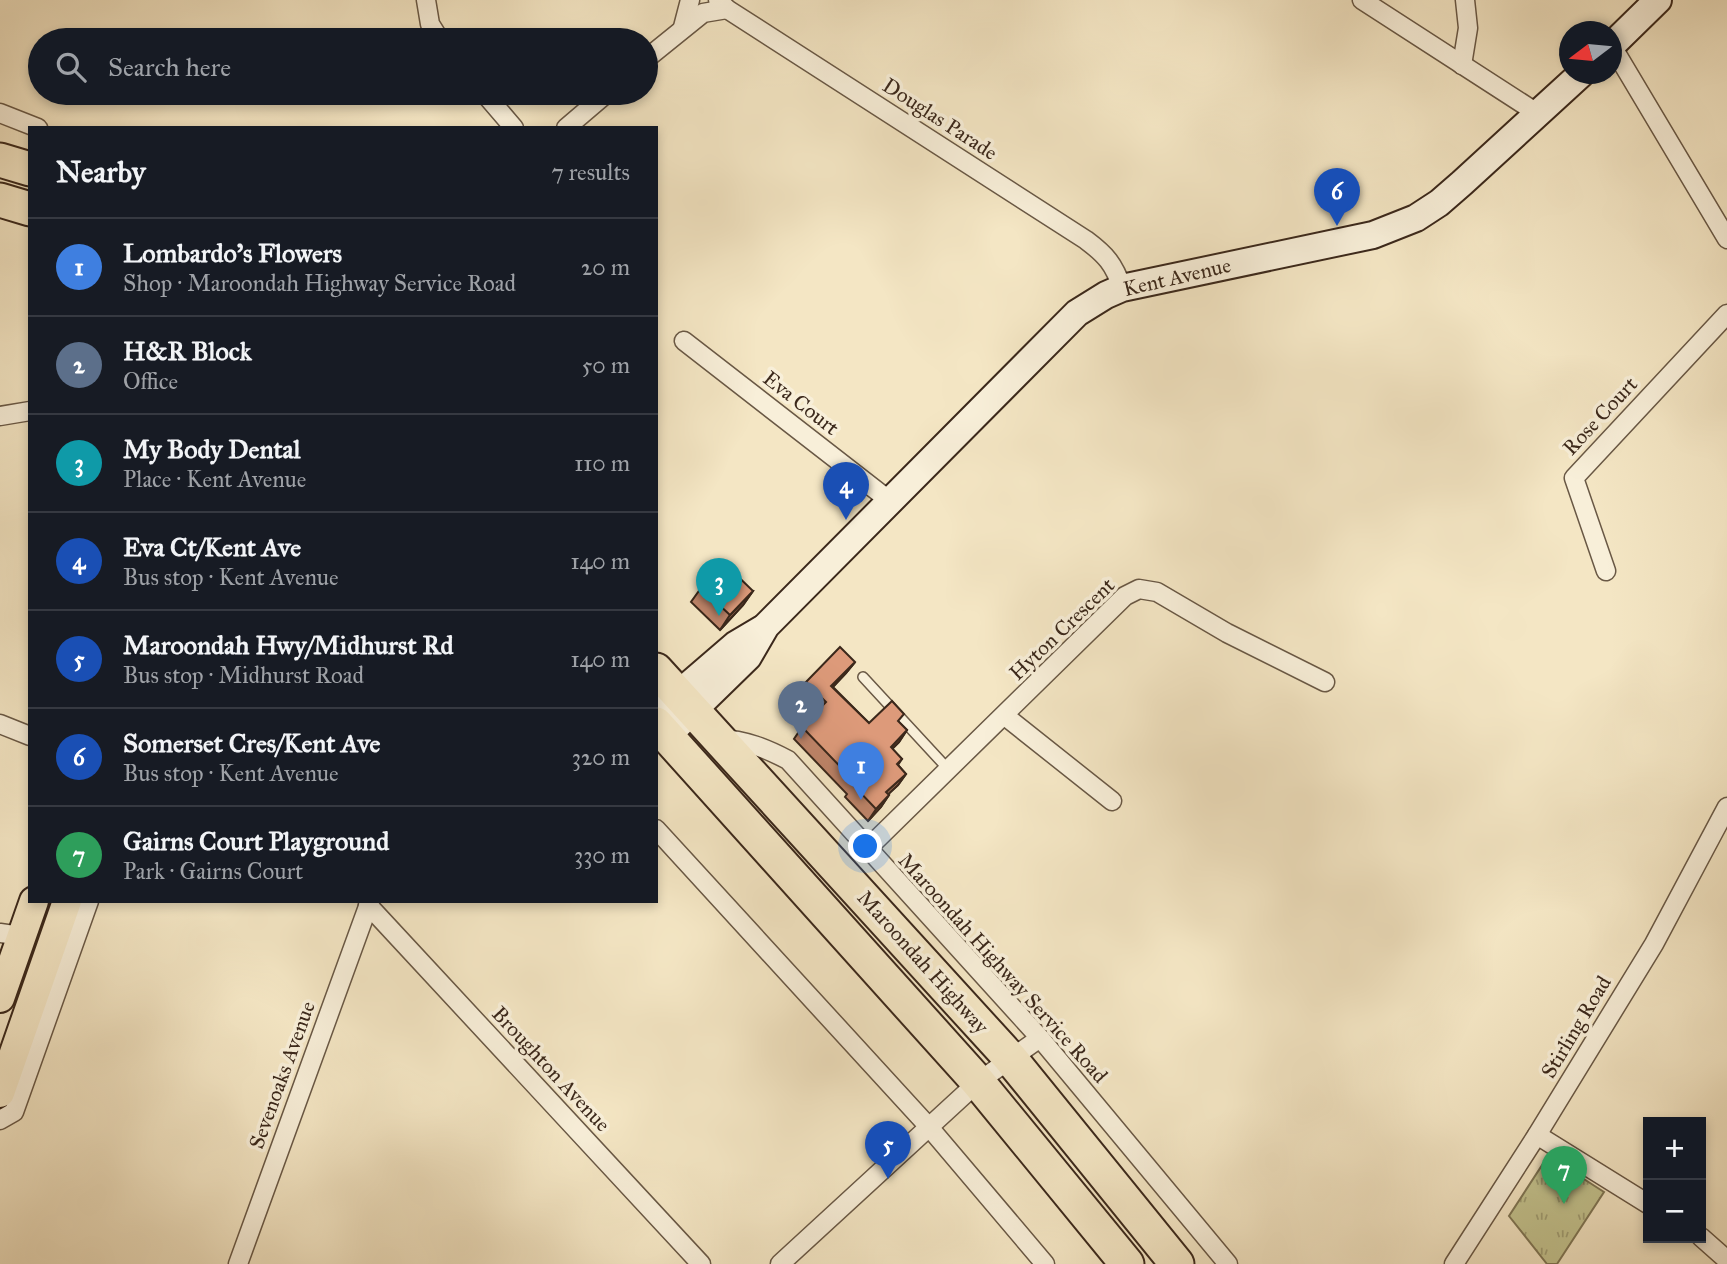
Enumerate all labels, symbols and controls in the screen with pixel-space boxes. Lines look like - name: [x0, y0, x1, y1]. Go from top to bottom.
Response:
- north arrow: [1559, 21, 1622, 84]
- search box: [28, 28, 658, 105]
- icon: search: [52, 48, 90, 86]
- text: Search here: [108, 51, 231, 83]
- street label: Douglas Parade: [878, 72, 1002, 166]
- text: Nearby: [56, 154, 146, 190]
- text: 7 results: [551, 158, 630, 186]
- pin: 6: [1314, 168, 1360, 226]
- text: Lombardo's Flowers: [123, 237, 342, 269]
- street label: Kent Avenue: [1121, 252, 1234, 302]
- text: 1: [74, 253, 84, 281]
- text: 20 m: [581, 253, 630, 281]
- text: Shop · Maroondah Highway Service Road: [123, 269, 516, 297]
- text: H&R Block: [123, 335, 252, 367]
- text: 2: [73, 351, 85, 379]
- text: 50 m: [582, 351, 630, 379]
- street label: Eva Court: [758, 365, 845, 441]
- text: Office: [123, 367, 178, 395]
- street label: Rose Court: [1557, 371, 1643, 461]
- text: My Body Dental: [123, 433, 301, 465]
- text: 3: [74, 449, 84, 477]
- text: 110 m: [574, 449, 630, 477]
- pin: 4: [823, 462, 869, 520]
- text: Place · Kent Avenue: [123, 465, 306, 493]
- text: Eva Ct/Kent Ave: [123, 531, 301, 563]
- text: 4: [73, 547, 85, 575]
- text: 140 m: [570, 547, 630, 575]
- pin: 3: [696, 558, 742, 616]
- text: Bus stop · Kent Avenue: [123, 563, 339, 591]
- street label: Hyton Crescent: [1004, 572, 1120, 686]
- text: Maroondah Hwy/Midhurst Rd: [123, 629, 454, 661]
- text: 5: [74, 645, 84, 673]
- text: 140 m: [570, 645, 630, 673]
- text: Bus stop · Midhurst Road: [123, 661, 364, 689]
- pin: 2: [778, 681, 824, 739]
- text: Somerset Cres/Kent Ave: [123, 727, 380, 759]
- pin: 1: [838, 742, 884, 800]
- text: 6: [73, 743, 85, 771]
- text: 320 m: [572, 743, 630, 771]
- text: Bus stop · Kent Avenue: [123, 759, 339, 787]
- text: Gairns Court Playground: [123, 825, 389, 857]
- your location: [848, 829, 882, 863]
- text: 7: [73, 841, 85, 869]
- text: 330 m: [574, 841, 630, 869]
- street label: Maroondah Highway Service Road: [893, 848, 1113, 1089]
- text: Park · Gairns Court: [123, 857, 303, 885]
- street label: Maroondah Highway: [852, 885, 995, 1040]
- street label: Stirling Road: [1535, 971, 1617, 1083]
- street label: Sevenoaks Avenue: [243, 997, 321, 1152]
- street label: Broughton Avenue: [486, 1001, 616, 1137]
- map controls: [1643, 1117, 1706, 1243]
- button: +: [1643, 1117, 1706, 1180]
- pin: 5: [865, 1121, 911, 1179]
- pin: 7: [1541, 1146, 1587, 1204]
- button: −: [1643, 1180, 1706, 1243]

